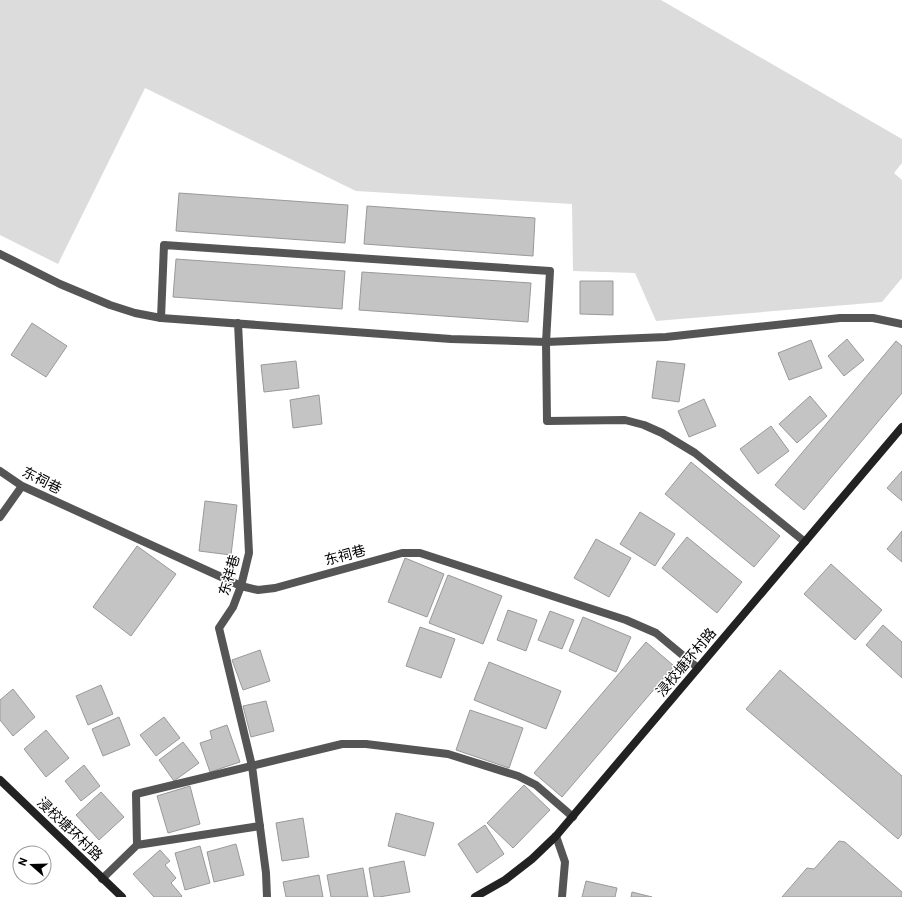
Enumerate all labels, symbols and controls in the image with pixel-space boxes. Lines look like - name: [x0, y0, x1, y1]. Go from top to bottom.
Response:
- street label: 东祠巷: [19, 464, 64, 498]
- street label: 东祠巷: [323, 543, 368, 570]
- street label: 东祥巷: [216, 553, 244, 598]
- street label: 浸校塘环村路: [653, 625, 721, 701]
- street label: 浸校塘环村路: [33, 794, 106, 865]
- north arrow: [12, 845, 52, 885]
- text: N: [16, 856, 31, 868]

